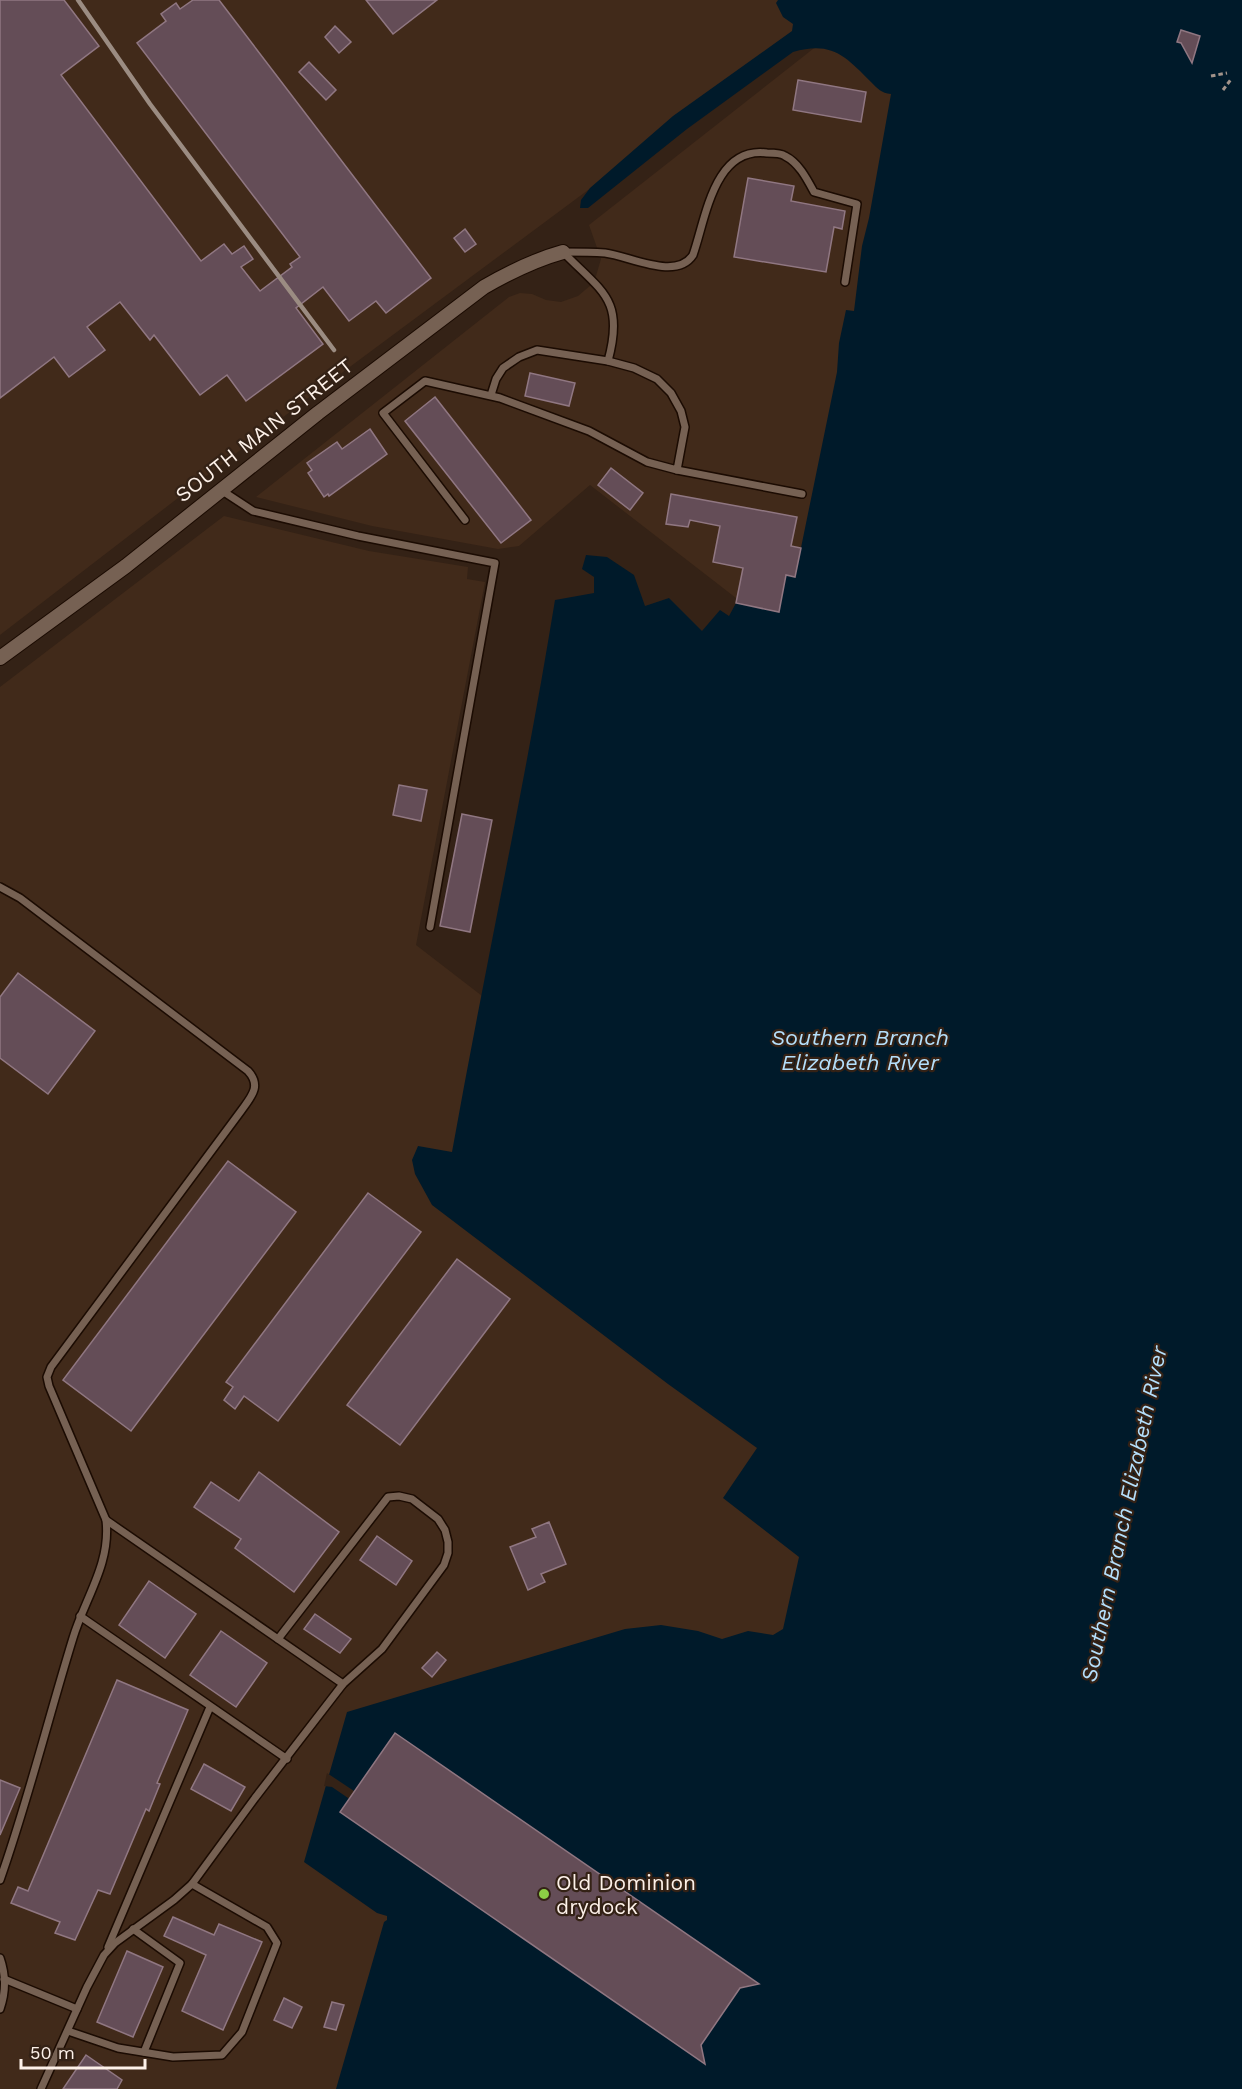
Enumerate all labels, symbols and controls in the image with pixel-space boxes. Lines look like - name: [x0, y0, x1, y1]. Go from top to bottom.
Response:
- street label: SOUTH MAIN STREET: [170, 353, 358, 507]
- water label: Southern Branch Elizabeth River: [771, 1025, 949, 1075]
- water label: Southern Branch Elizabeth River: [1076, 1342, 1172, 1684]
- place label: Old Dominion drydock: [556, 1870, 696, 1919]
- marker: Old Dominion drydock: [537, 1887, 551, 1901]
- scale bar: [21, 2032, 146, 2070]
- text: 50 m: [30, 2042, 75, 2063]

